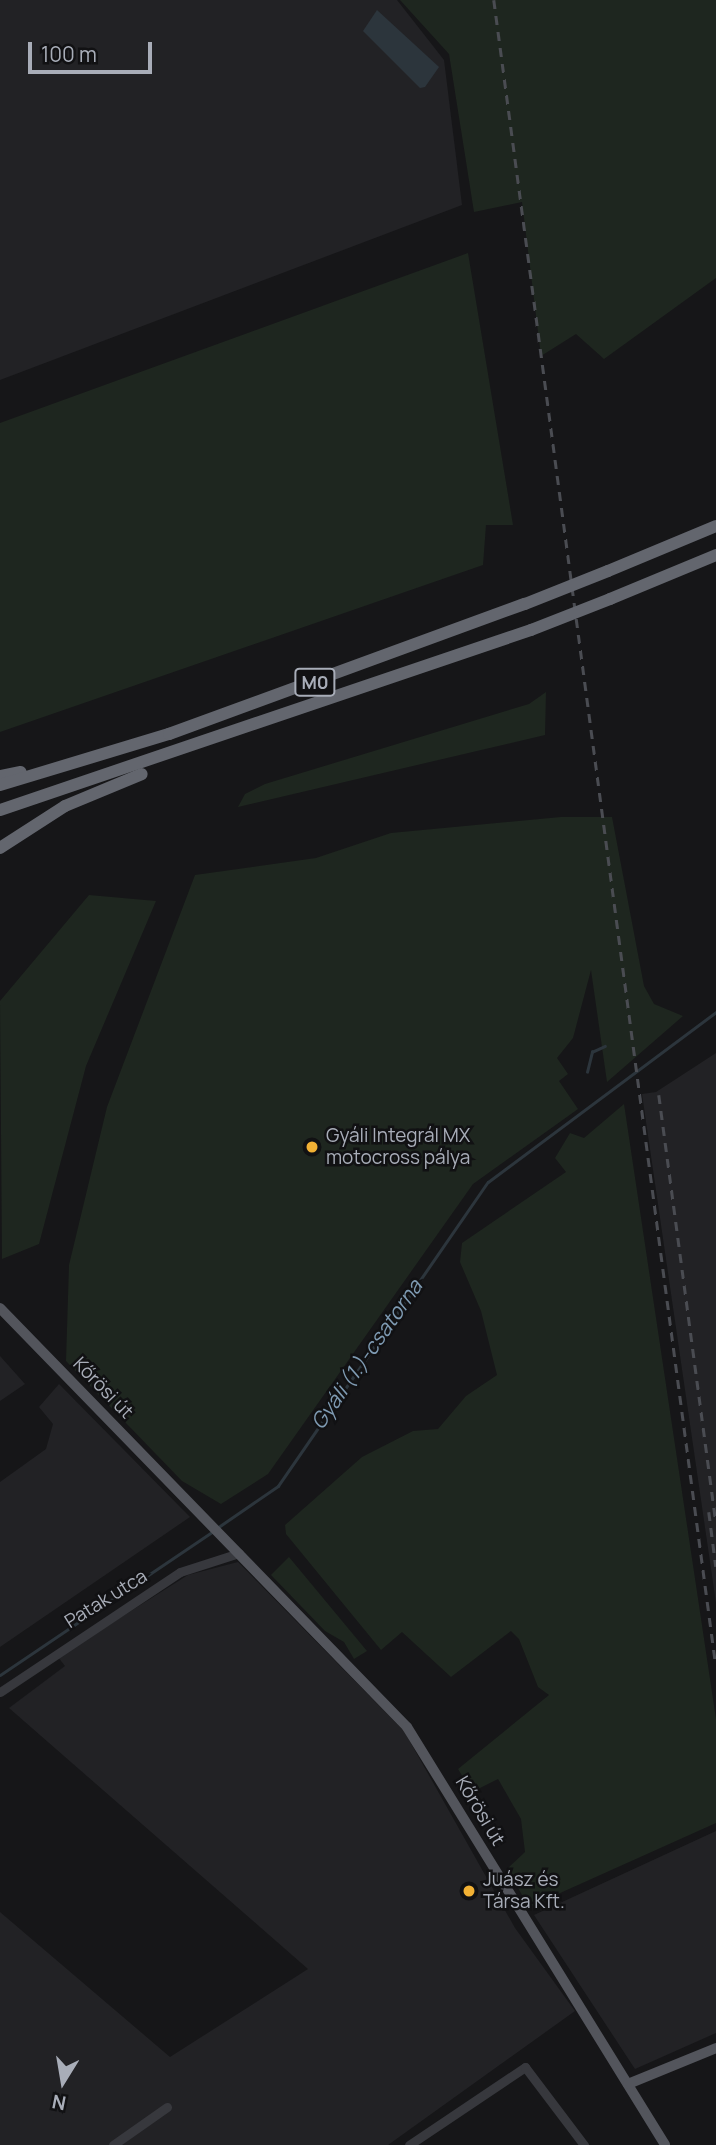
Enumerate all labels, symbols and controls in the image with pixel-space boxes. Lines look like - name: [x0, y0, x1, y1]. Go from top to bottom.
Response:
- scale bar: [32, 28, 156, 72]
- text: 100 m: [41, 40, 97, 68]
- road number: M0: [294, 668, 336, 696]
- place label: Gyáli Integrál MX motocross pálya: [326, 1125, 470, 1169]
- marker: Gyáli Integrál MX motocross pálya: [304, 1139, 320, 1155]
- water label: Gyáli (1.)-csatorna: [305, 1274, 427, 1434]
- street label: Kőrösi út: [68, 1353, 138, 1423]
- street label: Patak utca: [61, 1565, 151, 1633]
- street label: Kőrösi út: [450, 1772, 510, 1850]
- place label: Juász és Társa Kft.: [483, 1869, 565, 1913]
- marker: Juász és Társa Kft.: [461, 1883, 477, 1899]
- north arrow: [28, 2047, 98, 2117]
- text: N: [50, 2089, 68, 2117]

